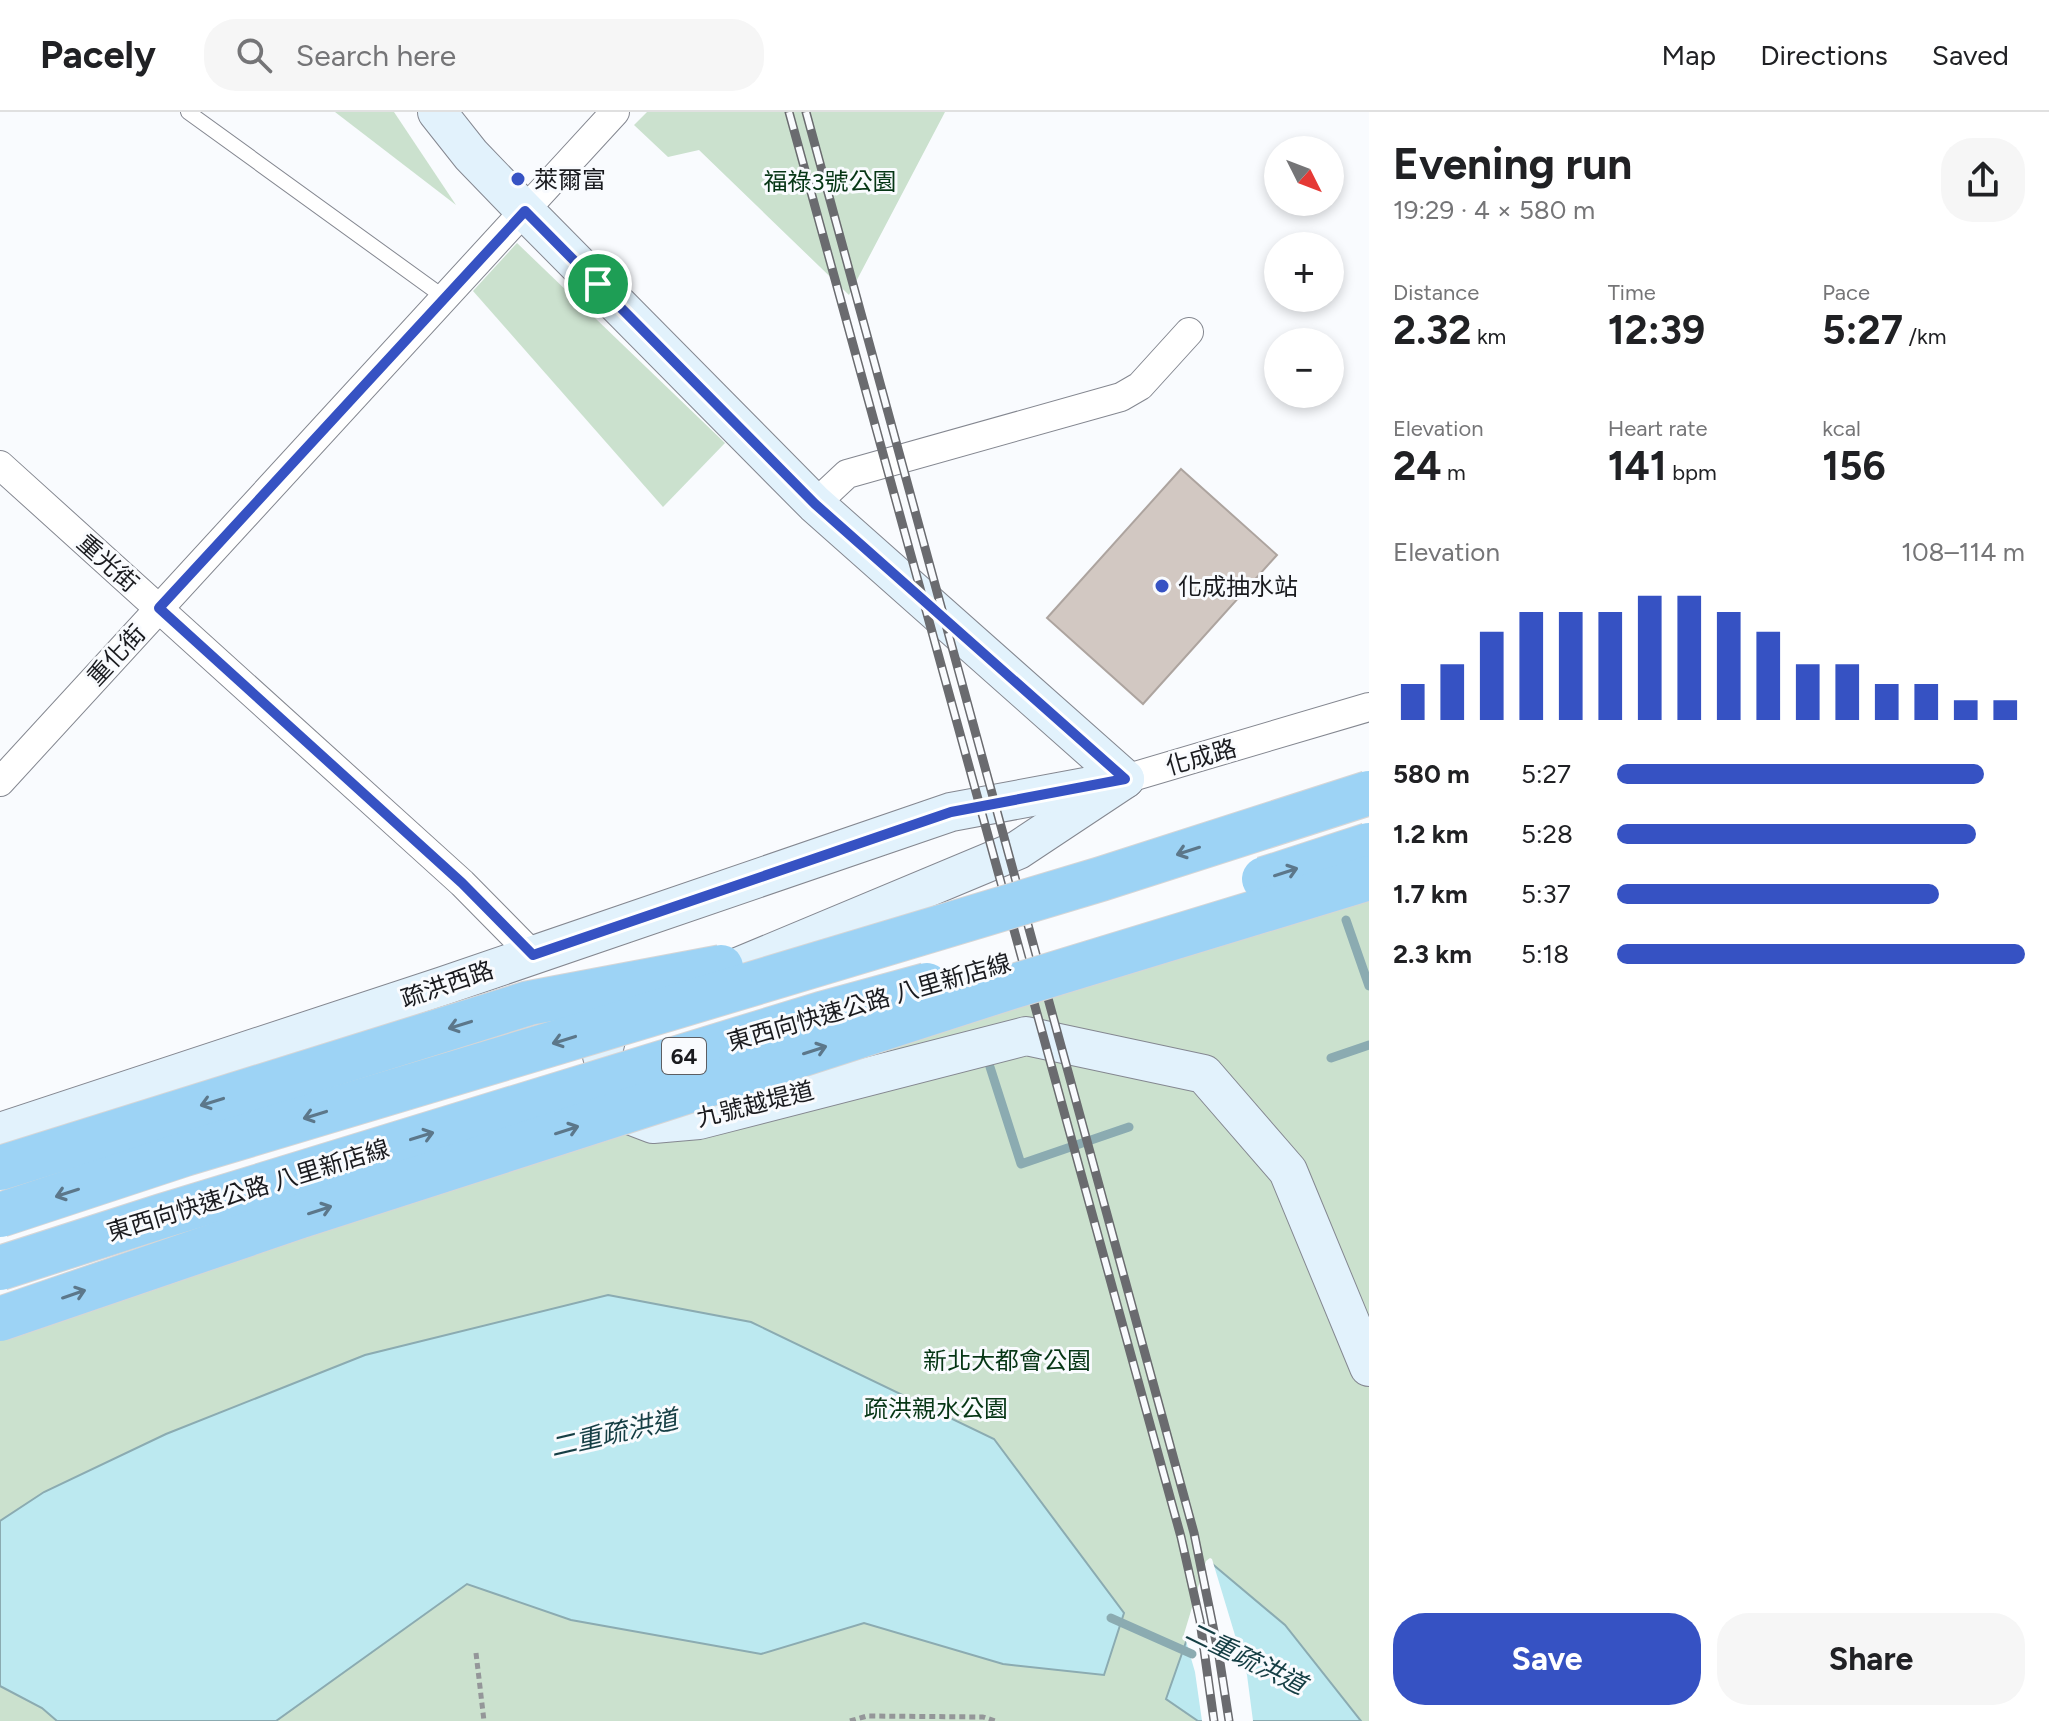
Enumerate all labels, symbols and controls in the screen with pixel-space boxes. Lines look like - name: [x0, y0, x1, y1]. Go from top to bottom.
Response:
- search box: [204, 19, 764, 91]
- text: Pacely: [40, 32, 156, 78]
- icon: search: [232, 33, 276, 77]
- text: Search here: [296, 37, 456, 74]
- text: Map: [1662, 38, 1716, 72]
- text: Directions: [1760, 38, 1888, 72]
- text: Saved: [1932, 38, 2009, 72]
- north arrow: [1264, 136, 1344, 216]
- map controls: [1264, 136, 1344, 408]
- text: Evening run: [1393, 137, 1632, 190]
- button: share: [1941, 138, 2025, 222]
- place label: 萊爾富: [534, 165, 606, 194]
- park label: 福祿3號公園: [763, 167, 897, 196]
- marker: 萊爾富: [509, 170, 527, 188]
- text: 19:29 · 4 × 580 m: [1393, 194, 1595, 226]
- button: +: [1264, 232, 1344, 312]
- pin: [564, 250, 632, 318]
- icon: arrive: [576, 262, 620, 306]
- text: Distance: [1393, 279, 1479, 306]
- text: Time: [1608, 279, 1656, 306]
- text: Pace: [1822, 279, 1870, 306]
- text: 2.32: [1393, 306, 1471, 354]
- text: 12:39: [1608, 306, 1705, 354]
- text: 5:27: [1822, 306, 1903, 354]
- text: km: [1471, 323, 1506, 350]
- text: /km: [1903, 323, 1946, 350]
- button: −: [1264, 328, 1344, 408]
- text: Elevation: [1393, 415, 1483, 442]
- text: Heart rate: [1608, 415, 1708, 442]
- text: kcal: [1822, 415, 1861, 442]
- text: 24: [1393, 442, 1441, 490]
- text: 141: [1608, 442, 1667, 490]
- text: 156: [1822, 442, 1886, 490]
- text: m: [1441, 459, 1466, 486]
- text: bpm: [1667, 459, 1717, 486]
- street label: 重光街: [72, 528, 144, 598]
- text: Elevation: [1393, 536, 1500, 568]
- text: 108–114 m: [1901, 536, 2025, 568]
- place label: 化成抽水站: [1178, 572, 1298, 601]
- marker: 化成抽水站: [1153, 577, 1171, 595]
- street label: 重化街: [81, 619, 151, 691]
- street label: 化成路: [1162, 733, 1240, 781]
- text: 580 m: [1393, 758, 1470, 790]
- text: 5:27: [1521, 758, 1571, 790]
- text: 1.2 km: [1393, 818, 1468, 850]
- text: 5:28: [1521, 818, 1573, 850]
- one-way arrow: [1176, 844, 1202, 859]
- one-way arrow: [1273, 864, 1299, 879]
- text: 1.7 km: [1393, 878, 1468, 910]
- text: 5:37: [1521, 878, 1571, 910]
- text: 2.3 km: [1393, 938, 1472, 970]
- text: 5:18: [1521, 938, 1569, 970]
- street label: 東西向快速公路 八里新店線: [724, 948, 1014, 1056]
- street label: 疏洪西路: [397, 955, 497, 1013]
- one-way arrow: [448, 1018, 474, 1033]
- one-way arrow: [552, 1033, 578, 1048]
- road number: 64: [662, 1038, 706, 1074]
- one-way arrow: [802, 1042, 827, 1057]
- street label: 九號越堤道: [693, 1075, 817, 1133]
- one-way arrow: [200, 1096, 225, 1110]
- one-way arrow: [303, 1108, 329, 1123]
- one-way arrow: [555, 1122, 580, 1137]
- one-way arrow: [409, 1128, 434, 1142]
- street label: 東西向快速公路 八里新店線: [103, 1133, 393, 1247]
- one-way arrow: [55, 1186, 80, 1201]
- one-way arrow: [307, 1202, 332, 1216]
- one-way arrow: [61, 1285, 86, 1300]
- park label: 新北大都會公園: [923, 1346, 1091, 1375]
- park label: 疏洪親水公園: [864, 1394, 1008, 1423]
- water label: 二重疏洪道: [547, 1402, 685, 1463]
- button: Save: [1393, 1613, 1701, 1705]
- button: Share: [1717, 1613, 2025, 1705]
- water label: 二重疏洪道: [1181, 1615, 1315, 1703]

